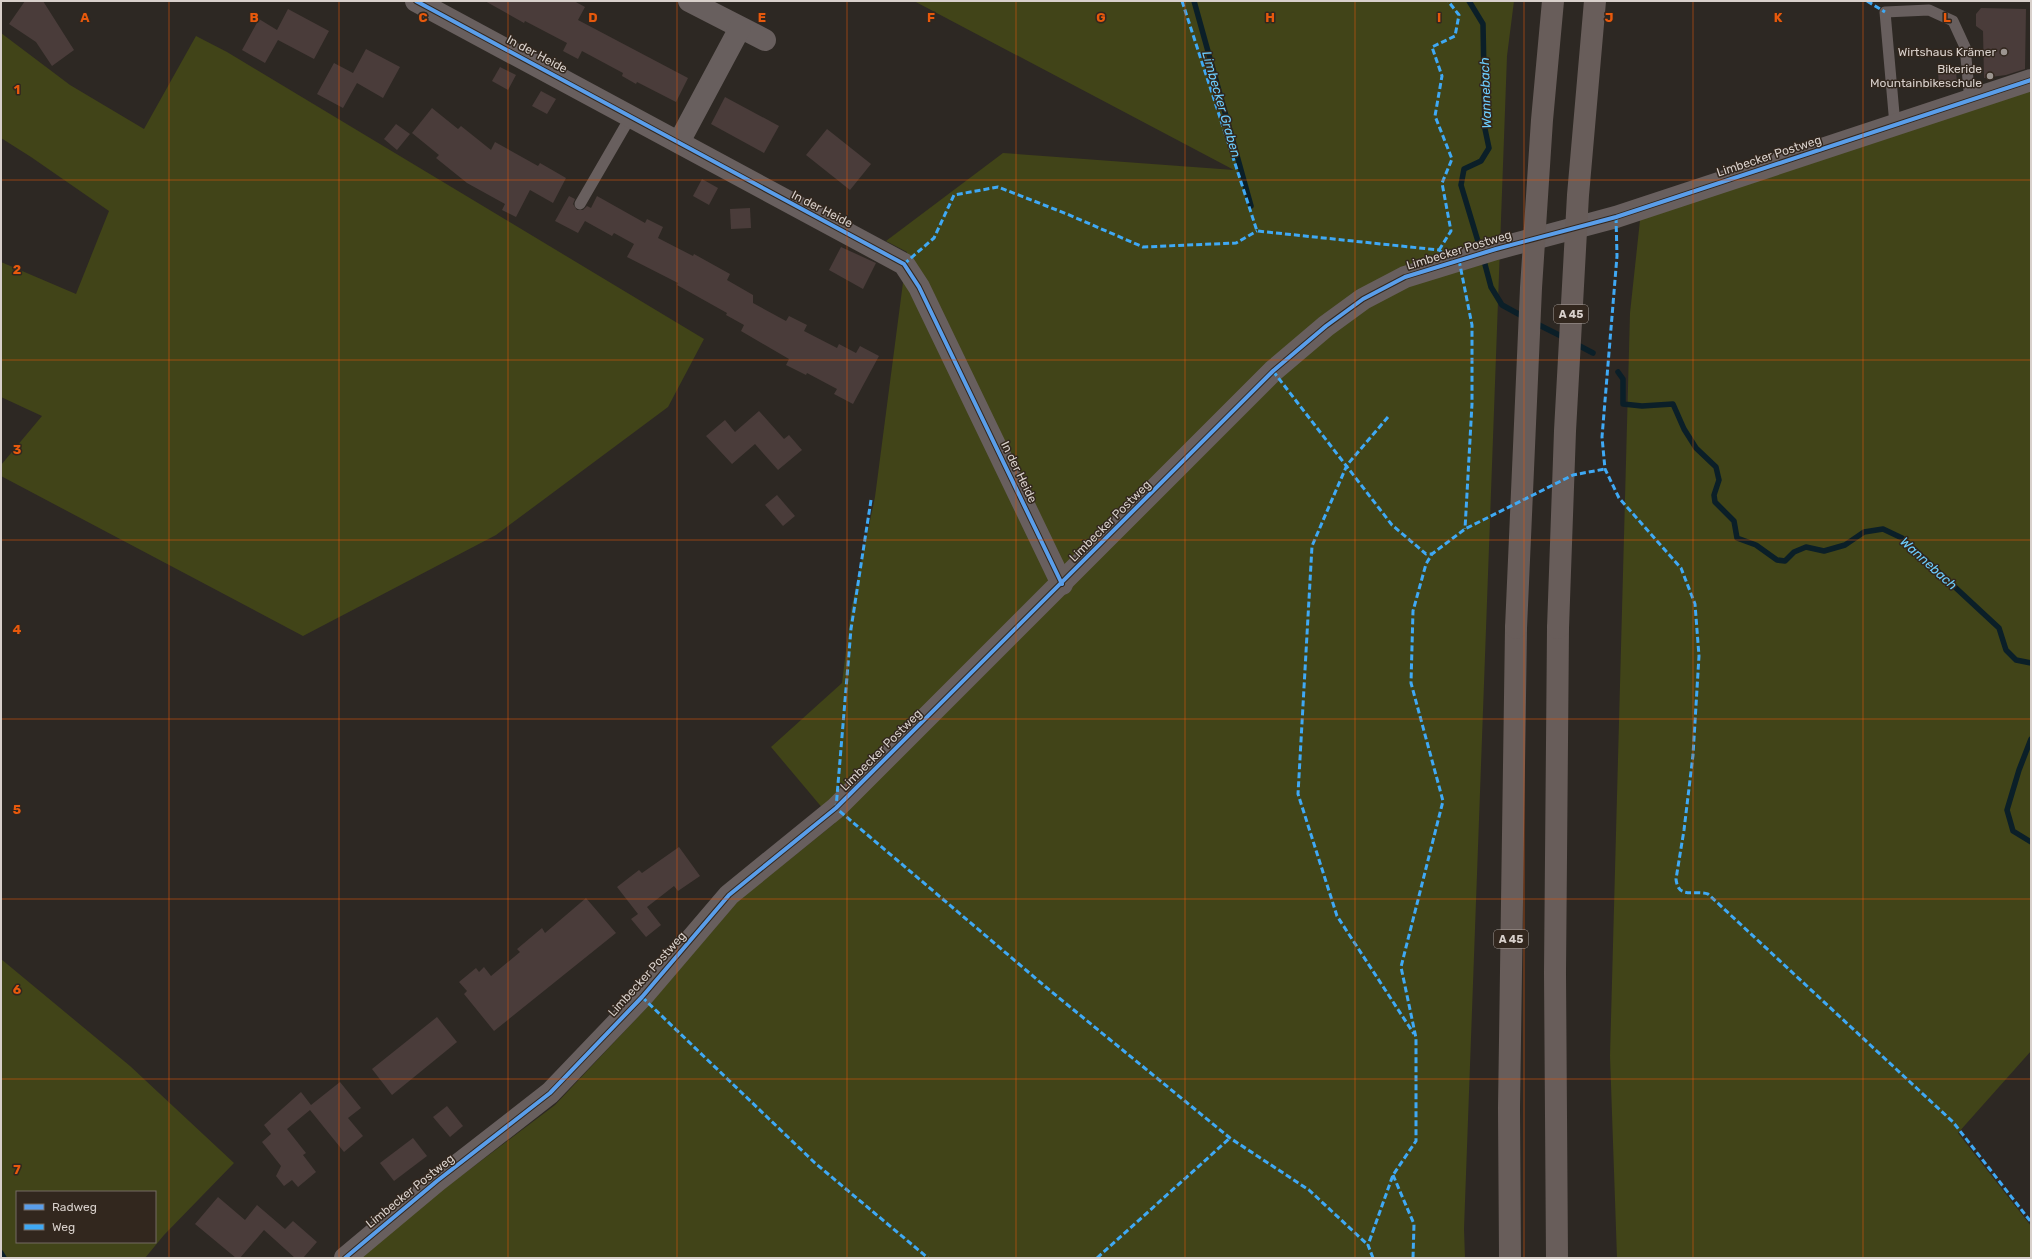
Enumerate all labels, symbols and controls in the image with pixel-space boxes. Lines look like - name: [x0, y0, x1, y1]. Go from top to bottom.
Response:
- text: A: [80, 10, 90, 25]
- text: B: [249, 10, 259, 25]
- text: C: [418, 10, 428, 25]
- text: D: [588, 10, 598, 25]
- text: E: [758, 10, 766, 25]
- text: F: [927, 10, 935, 25]
- text: G: [1096, 10, 1106, 25]
- text: H: [1265, 10, 1275, 25]
- text: I: [1437, 10, 1441, 25]
- text: J: [1605, 10, 1613, 25]
- text: K: [1774, 10, 1783, 25]
- text: L: [1943, 10, 1951, 25]
- street label: In der Heide: [504, 32, 570, 76]
- place label: Wirtshaus Krämer: [1898, 45, 1996, 59]
- marker: Wirtshaus Krämer: [1999, 47, 2009, 57]
- water label: Limbecker Graben: [1199, 49, 1244, 159]
- water label: Wannebach: [1477, 57, 1494, 129]
- place label: Bikeride Mountainbikeschule: [1870, 62, 1982, 90]
- marker: Bikeride Mountainbikeschule: [1985, 71, 1995, 81]
- text: 1: [14, 82, 20, 97]
- street label: Limbecker Postweg: [1715, 132, 1823, 180]
- street label: In der Heide: [789, 188, 855, 230]
- street label: Limbecker Postweg: [1405, 227, 1513, 273]
- text: 2: [13, 262, 21, 277]
- road number: A 45: [1554, 305, 1588, 323]
- street label: In der Heide: [998, 439, 1040, 505]
- text: 3: [13, 442, 22, 457]
- street label: Limbecker Postweg: [1066, 477, 1154, 565]
- water label: Wannebach: [1897, 534, 1960, 593]
- text: 4: [13, 622, 22, 637]
- street label: Limbecker Postweg: [837, 706, 925, 794]
- text: 5: [13, 802, 21, 817]
- street label: Limbecker Postweg: [605, 929, 689, 1019]
- road number: A 45: [1494, 930, 1528, 948]
- text: 6: [13, 982, 22, 997]
- street label: Limbecker Postweg: [363, 1151, 457, 1231]
- text: 7: [13, 1162, 21, 1177]
- legend: [16, 1191, 156, 1243]
- text: Radweg: [52, 1200, 97, 1214]
- text: Weg: [52, 1220, 75, 1234]

